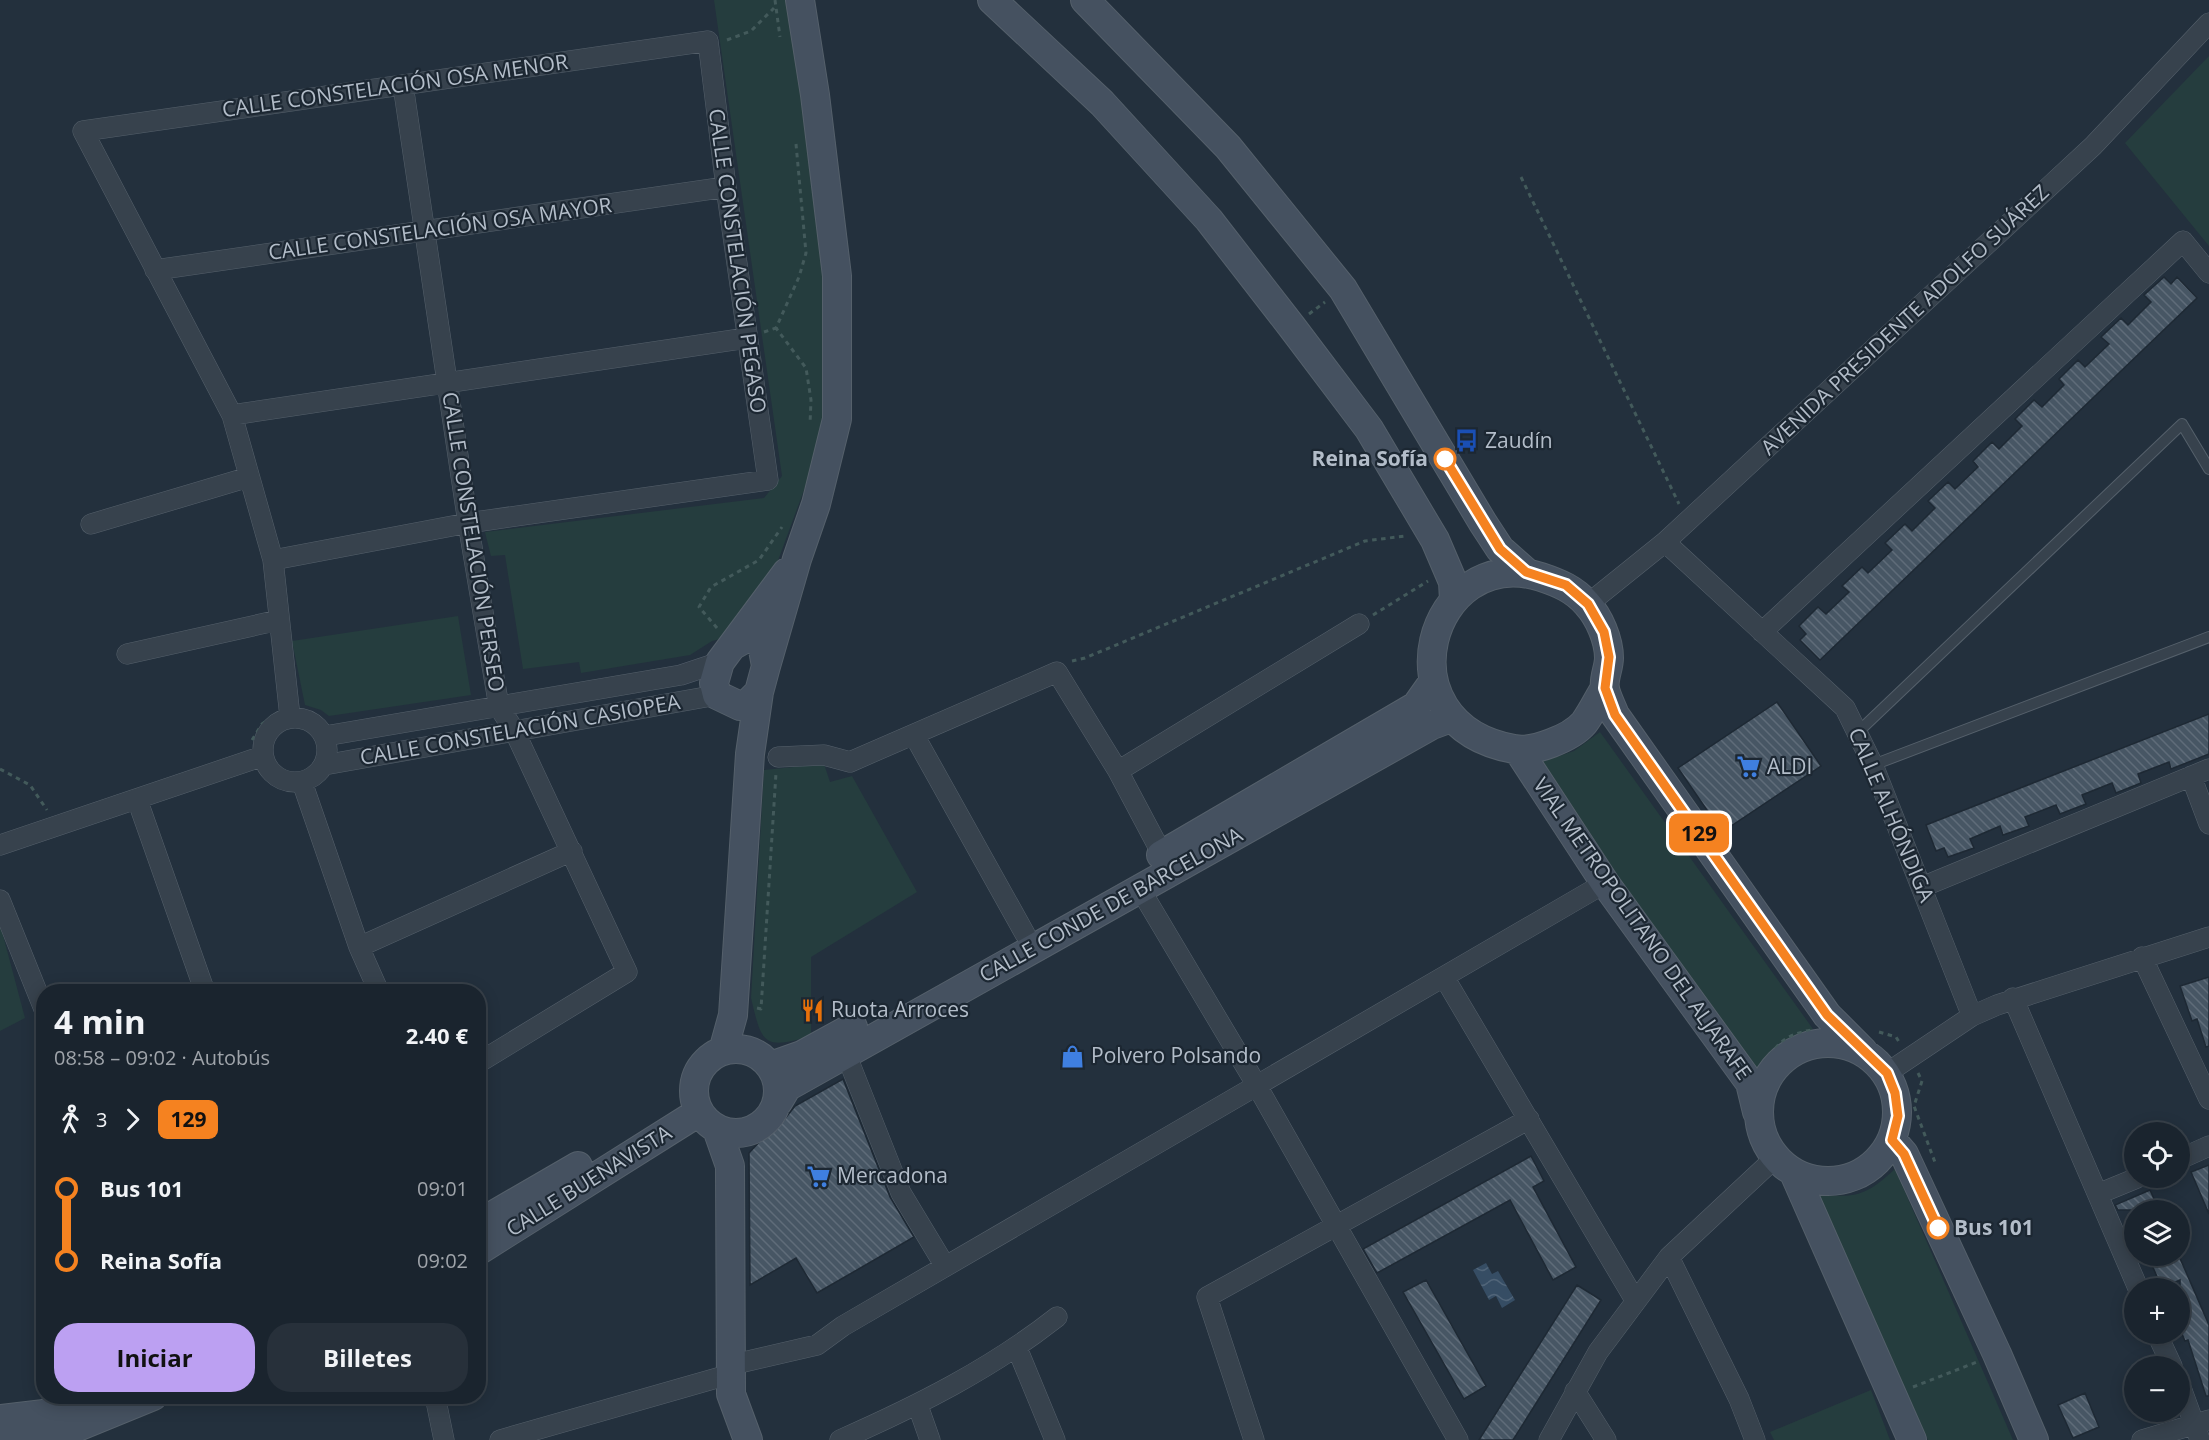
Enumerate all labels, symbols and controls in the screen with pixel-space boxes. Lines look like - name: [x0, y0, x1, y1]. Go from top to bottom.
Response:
- street label: CALLE CONSTELACIÓN OSA MENOR: [220, 47, 570, 123]
- street label: CALLE CONSTELACIÓN PEGASO: [703, 107, 773, 415]
- street label: AVENIDA PRESIDENTE ADOLFO SUÁREZ: [1754, 178, 2054, 461]
- street label: CALLE CONSTELACIÓN OSA MAYOR: [266, 190, 613, 266]
- street label: CALLE CONSTELACIÓN PERSEO: [436, 390, 512, 694]
- place label: Zaudín: [1485, 426, 1553, 454]
- bus stop icon: Zaudín: [1454, 428, 1480, 454]
- place label: Reina Sofía: [1312, 444, 1428, 472]
- marker: Reina Sofía: [1434, 448, 1456, 470]
- street label: CALLE CONSTELACIÓN CASIOPEA: [358, 687, 683, 771]
- street label: CALLE ALHÓNDIGA: [1842, 723, 1942, 907]
- place label: ALDI: [1767, 752, 1812, 780]
- supermarket icon: ALDI: [1736, 754, 1762, 780]
- street label: VIAL METROPOLITANO DEL ALJARAFE: [1527, 772, 1758, 1085]
- line badge: 129: [1664, 814, 1734, 852]
- text: 129: [1681, 819, 1717, 847]
- street label: CALLE CONDE DE BARCELONA: [974, 820, 1248, 988]
- place label: Ruota Arroces: [831, 995, 969, 1023]
- restaurant icon: Ruota Arroces: [800, 997, 826, 1023]
- text: 4 min: [54, 999, 146, 1044]
- text: 2.40 €: [406, 1020, 468, 1050]
- place label: Polvero Polsando: [1091, 1041, 1261, 1069]
- shop icon: Polvero Polsando: [1060, 1043, 1086, 1069]
- text: 08:58 – 09:02 · Autobús: [54, 1044, 270, 1071]
- icon: walk: [54, 1103, 87, 1136]
- icon: forward: [116, 1103, 149, 1136]
- text: 129: [170, 1105, 206, 1133]
- text: 3: [96, 1106, 107, 1133]
- street label: CALLE BUENAVISTA: [501, 1118, 677, 1242]
- map controls: [2124, 1122, 2190, 1422]
- button: locate: [2124, 1122, 2190, 1188]
- place label: Mercadona: [837, 1161, 948, 1189]
- supermarket icon: Mercadona: [806, 1163, 832, 1189]
- text: Bus 101: [100, 1173, 184, 1203]
- text: 09:01: [417, 1175, 468, 1202]
- button: layers: [2124, 1200, 2190, 1266]
- place label: Bus 101: [1954, 1213, 2034, 1241]
- marker: Bus 101: [1927, 1217, 1949, 1239]
- text: Reina Sofía: [100, 1245, 222, 1275]
- text: 09:02: [417, 1247, 468, 1274]
- button: +: [2124, 1278, 2190, 1344]
- button: Iniciar: [54, 1323, 255, 1392]
- button: Billetes: [267, 1323, 468, 1392]
- button: −: [2124, 1356, 2190, 1422]

